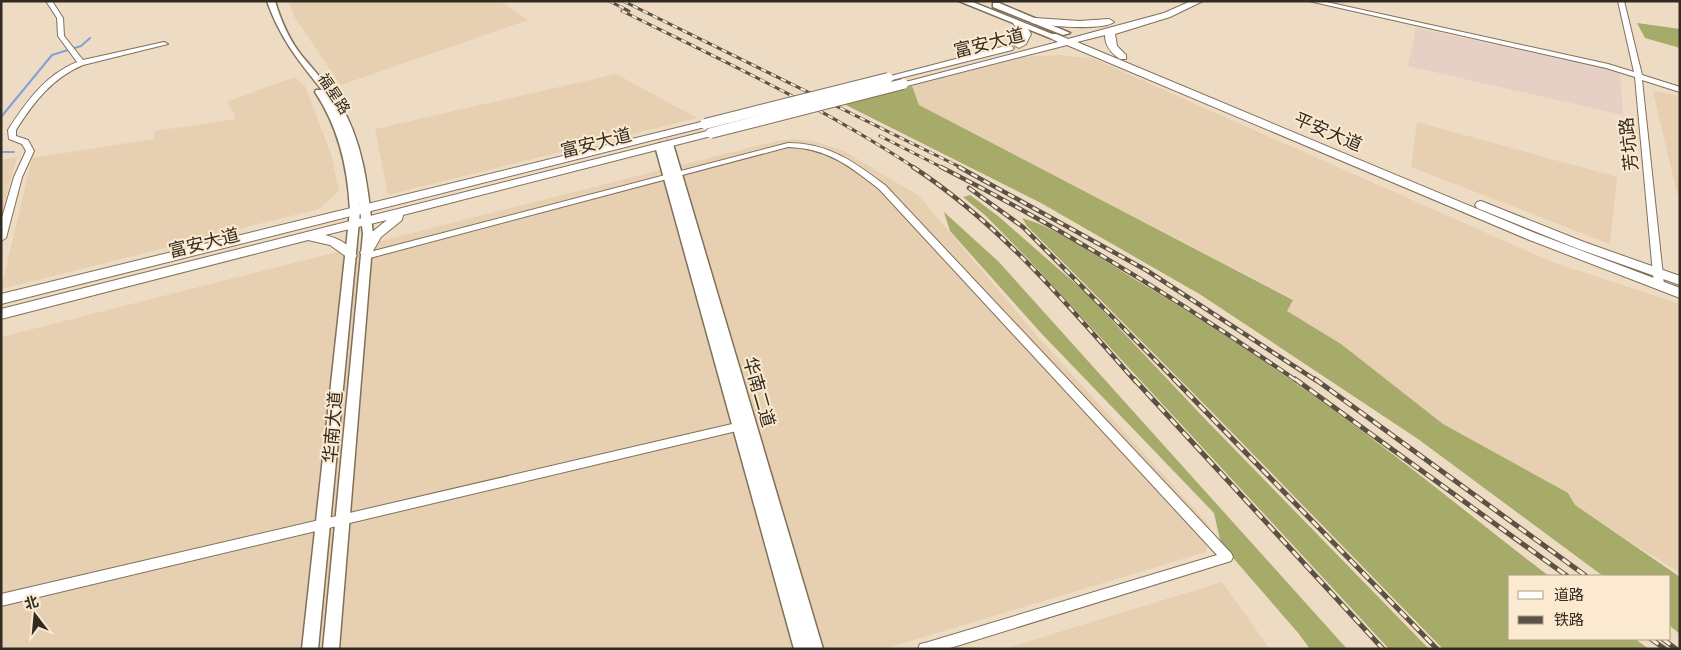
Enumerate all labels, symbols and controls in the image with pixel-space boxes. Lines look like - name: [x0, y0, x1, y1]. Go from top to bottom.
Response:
- street label: 富安大道: [951, 22, 1027, 64]
- street label: 福星路: [313, 69, 355, 119]
- street label: 平安大道: [1290, 106, 1366, 158]
- street label: 芳坑路: [1613, 116, 1645, 172]
- street label: 富安大道: [558, 122, 634, 164]
- street label: 富安大道: [166, 222, 242, 264]
- street label: 华南二道: [737, 354, 781, 430]
- street label: 华南大道: [317, 390, 349, 464]
- legend: [1508, 575, 1671, 640]
- text: 道路: [1554, 584, 1584, 606]
- north arrow: [10, 590, 60, 640]
- text: 北: [22, 591, 41, 614]
- text: 铁路: [1554, 609, 1584, 631]

